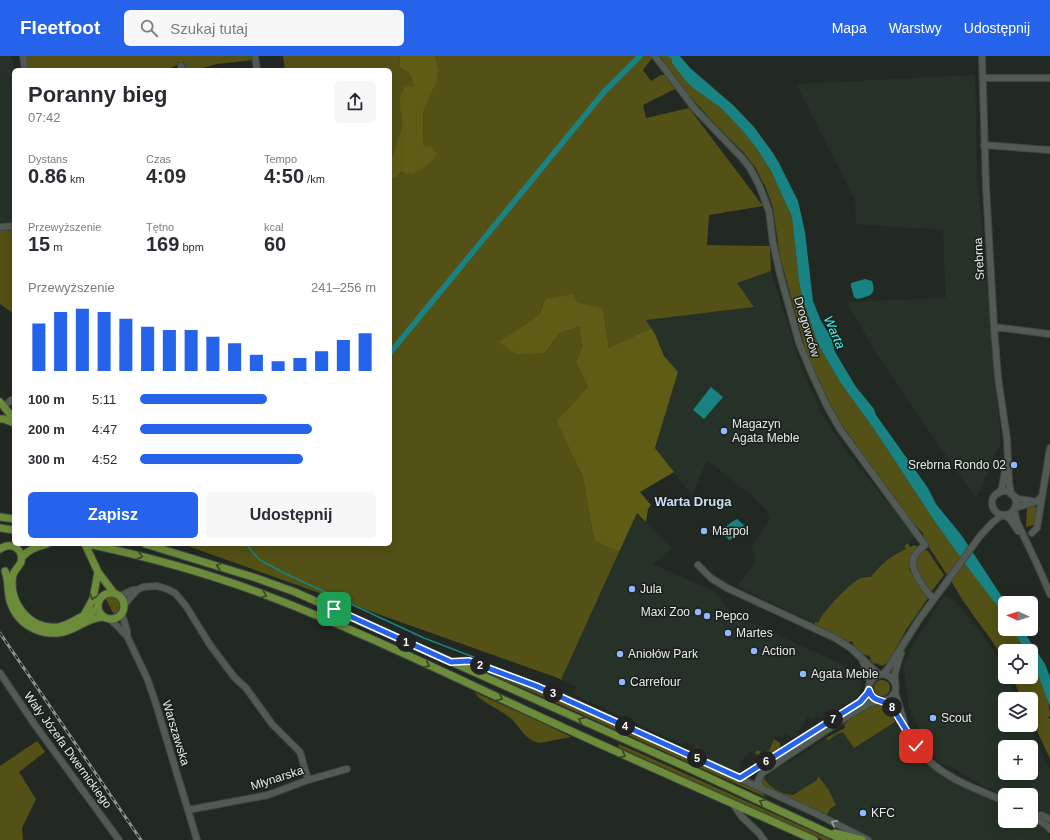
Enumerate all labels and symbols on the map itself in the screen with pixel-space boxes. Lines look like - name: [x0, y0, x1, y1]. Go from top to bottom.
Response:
- street label: Srebrna: [971, 237, 987, 281]
- street label: Drogowców: [791, 295, 823, 359]
- water label: Warta: [821, 313, 848, 351]
- place label: Magazyn Agata Meble: [732, 417, 800, 445]
- marker: Magazyn Agata Meble: [719, 426, 729, 436]
- place label: Srebrna Rondo 02: [908, 458, 1006, 472]
- marker: Srebrna Rondo 02: [1009, 460, 1019, 470]
- district label: Warta Druga: [655, 494, 732, 509]
- place label: Marpol: [712, 524, 749, 538]
- marker: Marpol: [699, 526, 709, 536]
- one-way arrow: [136, 551, 143, 560]
- one-way arrow: [215, 563, 222, 571]
- place label: Jula: [640, 582, 662, 596]
- marker: Jula: [627, 584, 637, 594]
- one-way arrow: [260, 590, 267, 598]
- pin: [317, 592, 351, 626]
- one-way arrow: [89, 594, 97, 601]
- north arrow: [998, 596, 1038, 636]
- place label: Maxi Zoo: [641, 605, 690, 619]
- marker: Maxi Zoo: [693, 607, 703, 617]
- place label: Pepco: [715, 609, 749, 623]
- marker: Pepco: [702, 611, 712, 621]
- place label: Martes: [736, 626, 773, 640]
- marker: Martes: [723, 628, 733, 638]
- pin: 1: [396, 632, 416, 652]
- place label: Action: [762, 644, 795, 658]
- marker: Action: [749, 646, 759, 656]
- place label: Aniołów Park: [628, 647, 699, 661]
- marker: Aniołów Park: [615, 649, 625, 659]
- pin: 2: [470, 655, 490, 675]
- one-way arrow: [422, 660, 430, 668]
- place label: Agata Meble: [811, 667, 879, 681]
- marker: Agata Meble: [798, 669, 808, 679]
- place label: Carrefour: [630, 675, 681, 689]
- marker: Carrefour: [617, 677, 627, 687]
- pin: 3: [543, 683, 563, 703]
- street label: Wały Józefa Dwernickiego: [21, 689, 115, 811]
- one-way arrow: [495, 693, 503, 701]
- pin: 8: [882, 697, 902, 717]
- street label: Warszawska: [159, 699, 193, 768]
- pin: 7: [823, 709, 843, 729]
- place label: Scout: [941, 711, 972, 725]
- marker: Scout: [928, 713, 938, 723]
- pin: 4: [615, 716, 635, 736]
- one-way arrow: [577, 717, 584, 725]
- pin: [899, 729, 933, 763]
- pin: 5: [687, 748, 707, 768]
- one-way arrow: [619, 750, 627, 758]
- pin: 6: [756, 751, 776, 771]
- street label: Młynarska: [249, 763, 305, 793]
- one-way arrow: [759, 799, 767, 807]
- place label: KFC: [871, 806, 895, 820]
- marker: KFC: [858, 808, 868, 818]
- one-way arrow: [830, 820, 838, 827]

